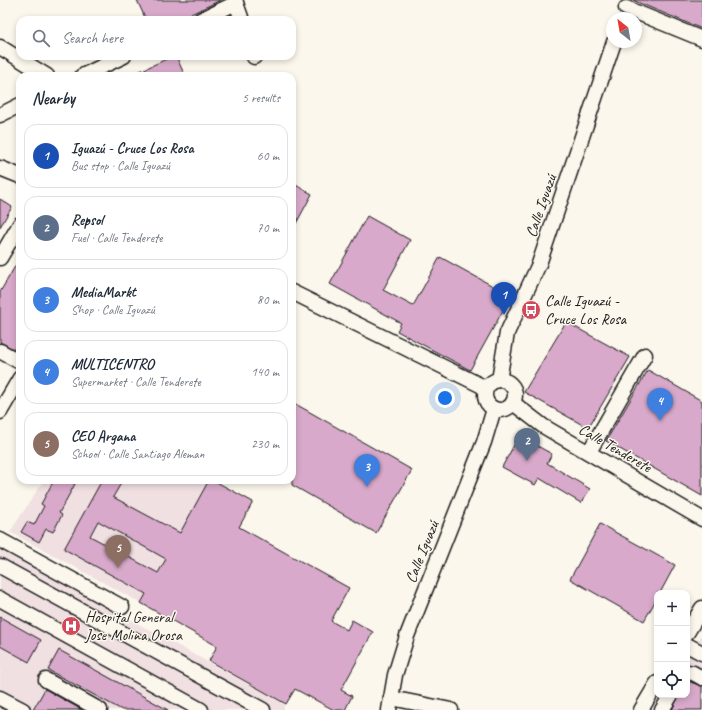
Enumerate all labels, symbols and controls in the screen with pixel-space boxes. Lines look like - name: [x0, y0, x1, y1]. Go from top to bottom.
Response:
- north arrow: [606, 12, 642, 48]
- search box: [16, 16, 296, 60]
- icon: search: [30, 27, 52, 49]
- text: Search here: [62, 29, 123, 48]
- text: Nearby: [32, 88, 75, 109]
- text: 5 results: [242, 90, 280, 106]
- text: Iguazú - Cruce Los Rosa: [71, 139, 194, 158]
- text: 1: [43, 148, 49, 164]
- text: 60 m: [257, 148, 279, 164]
- text: Bus stop · Calle Iguazú: [71, 158, 170, 174]
- street label: Calle Iguazú: [521, 170, 562, 240]
- text: Repsol: [71, 211, 103, 230]
- text: 2: [43, 220, 49, 236]
- text: 70 m: [257, 220, 279, 236]
- text: Fuel · Calle Tenderete: [71, 230, 162, 246]
- pin: 1: [491, 282, 517, 315]
- text: MediaMarkt: [71, 283, 136, 302]
- place label: Calle Iguazú - Cruce Los Rosa: [545, 291, 628, 329]
- text: 3: [43, 292, 49, 308]
- text: 80 m: [257, 292, 279, 308]
- bus stop icon: Calle Iguazú - Cruce Los Rosa: [520, 299, 542, 321]
- text: Shop · Calle Iguazú: [71, 302, 155, 318]
- text: MULTICENTRO: [71, 355, 154, 374]
- text: 4: [43, 364, 49, 380]
- text: 140 m: [251, 364, 279, 380]
- text: Supermarket · Calle Tenderete: [71, 374, 201, 390]
- your location: [435, 388, 455, 408]
- pin: 4: [647, 388, 673, 421]
- street label: Calle Tenderete: [575, 419, 657, 478]
- text: CEO Argana: [71, 427, 135, 446]
- pin: 2: [514, 428, 540, 461]
- text: 5: [43, 436, 49, 452]
- text: 230 m: [251, 436, 279, 452]
- text: School · Calle Santiago Aleman: [71, 446, 204, 462]
- pin: 3: [354, 454, 380, 487]
- street label: Calle Iguazú: [401, 516, 444, 586]
- pin: 5: [105, 535, 131, 568]
- map controls: [654, 590, 690, 698]
- button: +: [654, 590, 690, 626]
- place label: Hospital General Jose Molina Orosa: [84, 607, 183, 645]
- hospital icon: Hospital General Jose Molina Orosa: [60, 615, 82, 637]
- button: −: [654, 626, 690, 662]
- button: locate: [654, 662, 690, 698]

